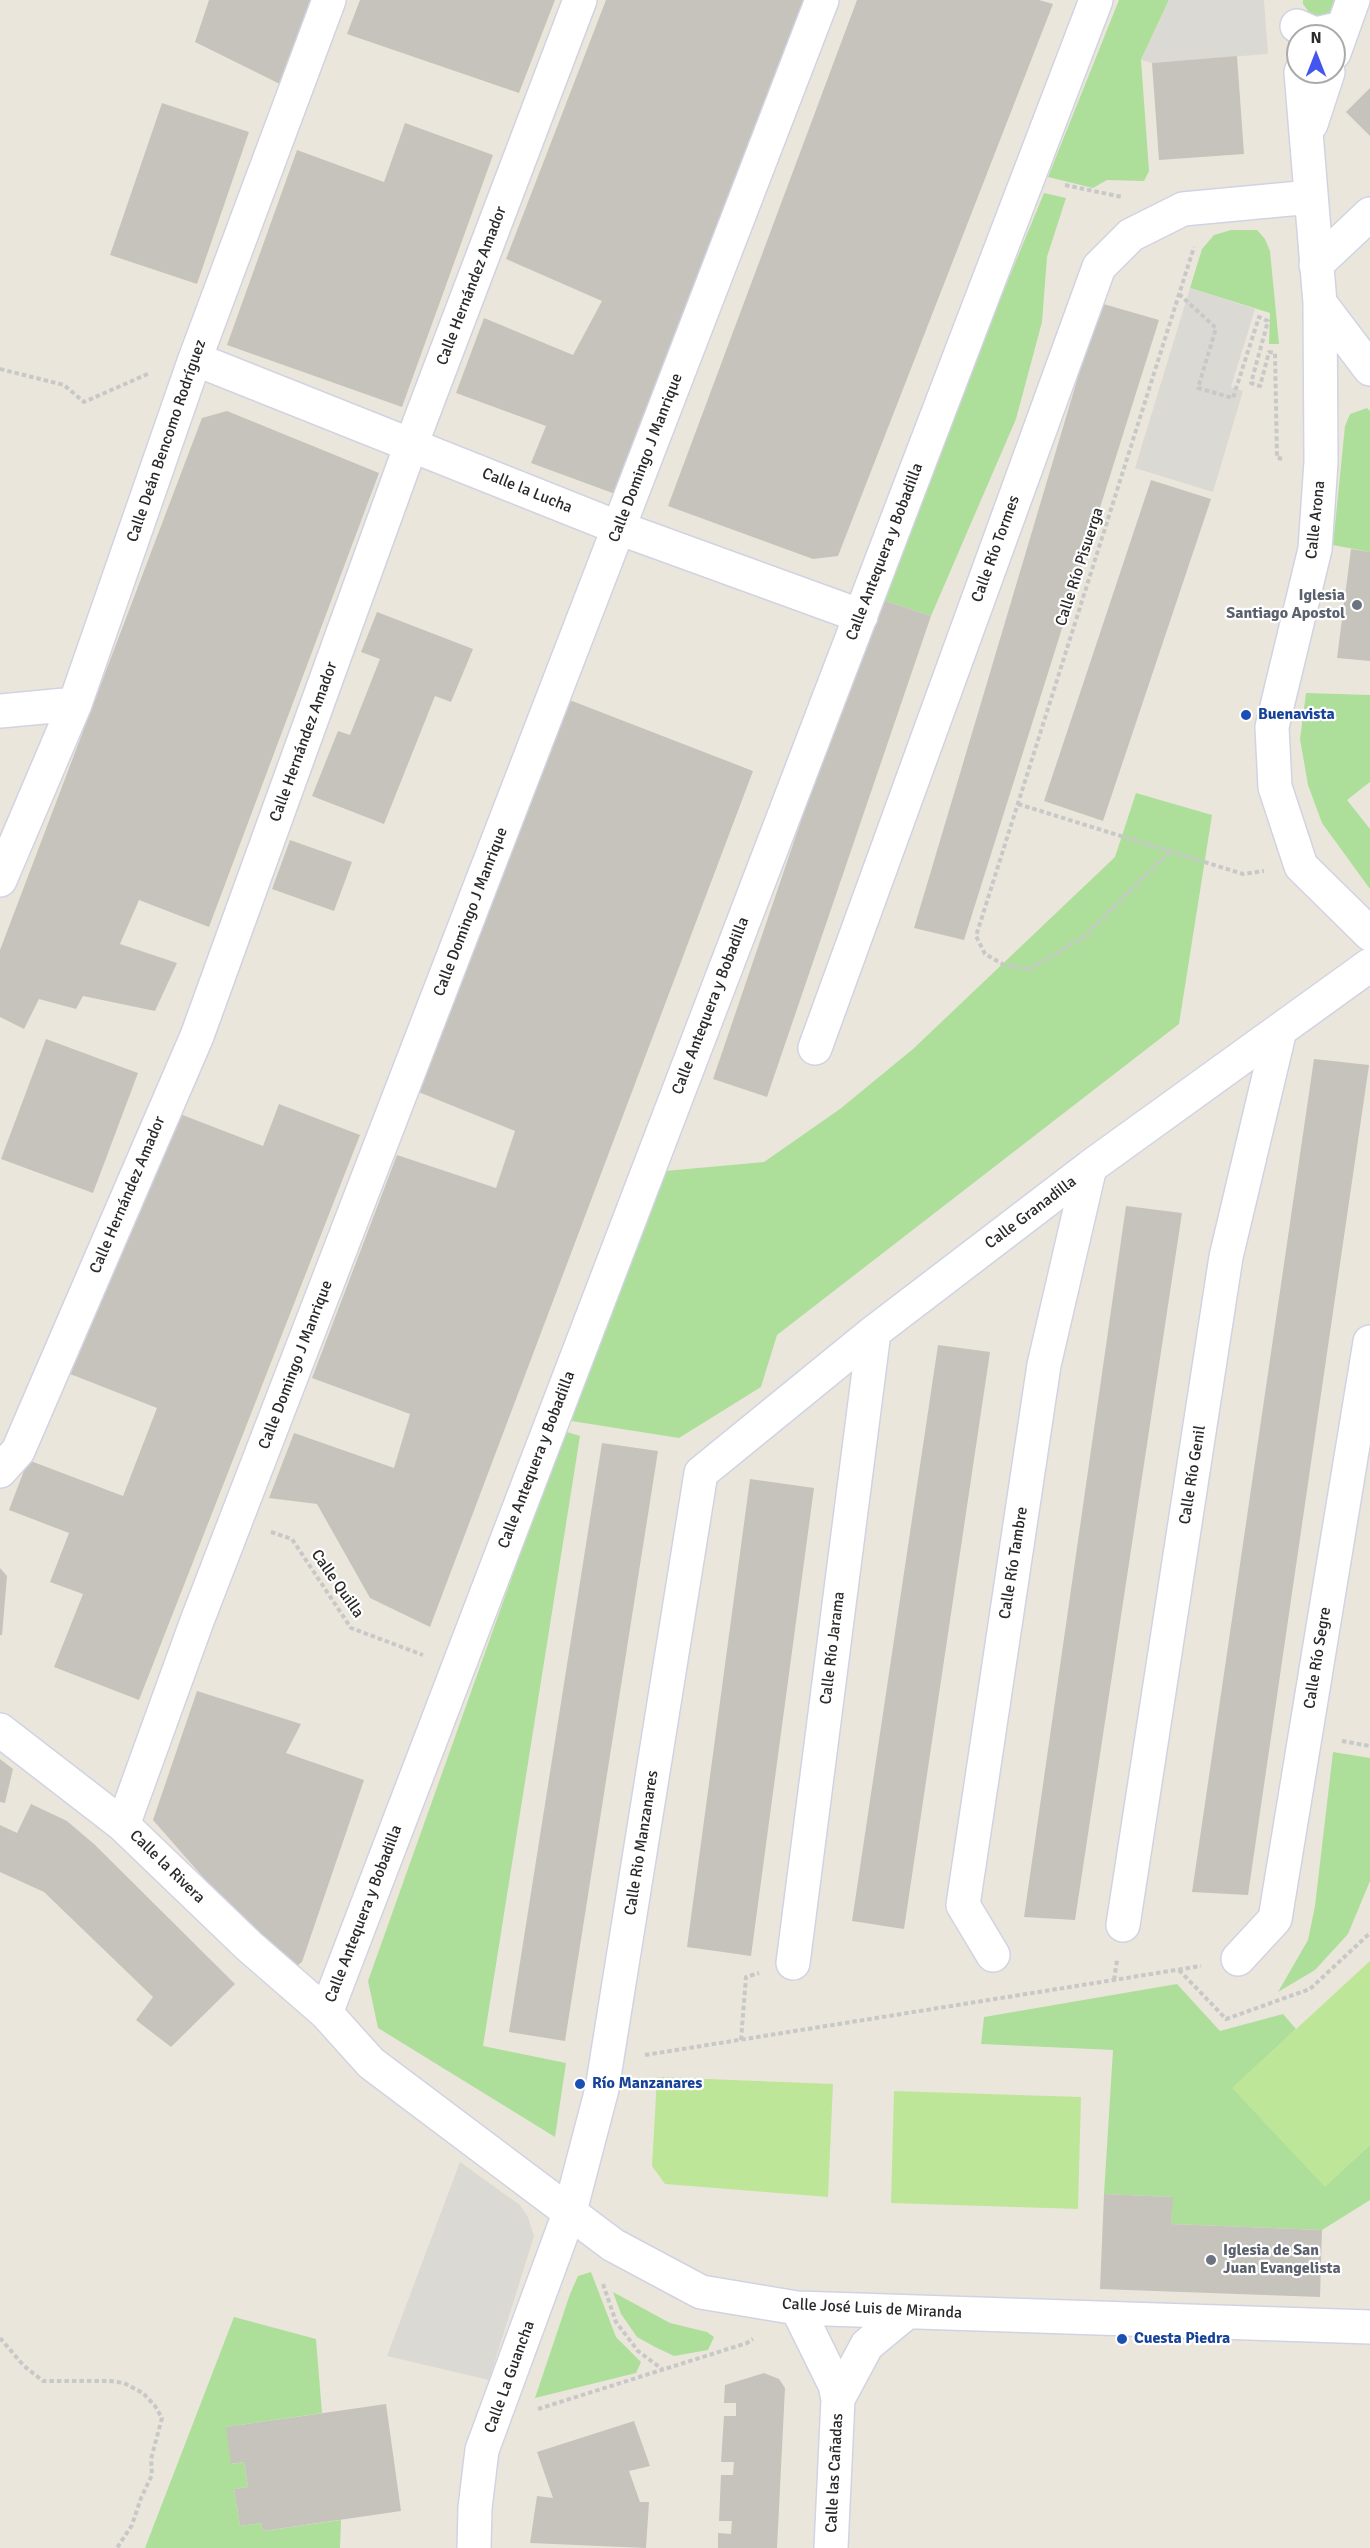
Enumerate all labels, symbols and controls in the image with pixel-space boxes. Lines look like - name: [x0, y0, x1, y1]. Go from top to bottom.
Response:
- north arrow: [1286, 24, 1346, 84]
- text: N: [1310, 28, 1322, 48]
- street label: Calle Hernández Amador: [433, 204, 511, 368]
- street label: Calle Deán Bencomo Rodríguez: [123, 337, 211, 545]
- street label: Calle Domingo J Manrique: [605, 371, 687, 545]
- street label: Calle Antequera y Bobadilla: [842, 461, 928, 643]
- street label: Calle la Lucha: [479, 464, 575, 518]
- street label: Calle Arona: [1302, 480, 1330, 560]
- street label: Calle Río Tormes: [968, 493, 1024, 605]
- street label: Calle Río Pisuerga: [1052, 505, 1108, 629]
- place label: Iglesia Santiago Apostol: [1226, 586, 1345, 624]
- marker: Iglesia Santiago Apostol: [1350, 598, 1364, 612]
- street label: Calle Hernández Amador: [266, 659, 342, 825]
- place label: Buenavista: [1258, 705, 1335, 725]
- marker: Buenavista: [1239, 708, 1253, 722]
- street label: Calle Domingo J Manrique: [430, 825, 512, 999]
- street label: Calle Antequera y Bobadilla: [668, 915, 754, 1097]
- street label: Calle Hernández Amador: [86, 1113, 170, 1277]
- street label: Calle Granadilla: [982, 1172, 1080, 1254]
- street label: Calle Domingo J Manrique: [255, 1278, 337, 1452]
- street label: Calle Antequera y Bobadilla: [494, 1369, 580, 1551]
- street label: Calle Río Genil: [1176, 1424, 1210, 1526]
- street label: Calle Río Tambre: [996, 1505, 1032, 1621]
- street label: Calle Quilla: [306, 1546, 368, 1622]
- street label: Calle Río Jarama: [817, 1590, 849, 1706]
- street label: Calle Río Segre: [1300, 1606, 1336, 1710]
- street label: Calle Rio Manzanares: [621, 1769, 663, 1917]
- street label: Calle Antequera y Bobadilla: [321, 1823, 407, 2005]
- street label: Calle la Rivera: [125, 1826, 209, 1908]
- place label: Río Manzanares: [592, 2074, 702, 2094]
- marker: Río Manzanares: [573, 2077, 587, 2091]
- place label: Iglesia de San Juan Evangelista: [1223, 2241, 1341, 2279]
- marker: Iglesia de San Juan Evangelista: [1204, 2253, 1218, 2267]
- street label: Calle José Luis de Miranda: [781, 2295, 963, 2323]
- street label: Calle La Guancha: [481, 2318, 539, 2436]
- place label: Cuesta Piedra: [1134, 2329, 1230, 2349]
- marker: Cuesta Piedra: [1115, 2332, 1129, 2346]
- street label: Calle las Cañadas: [822, 2413, 848, 2533]

